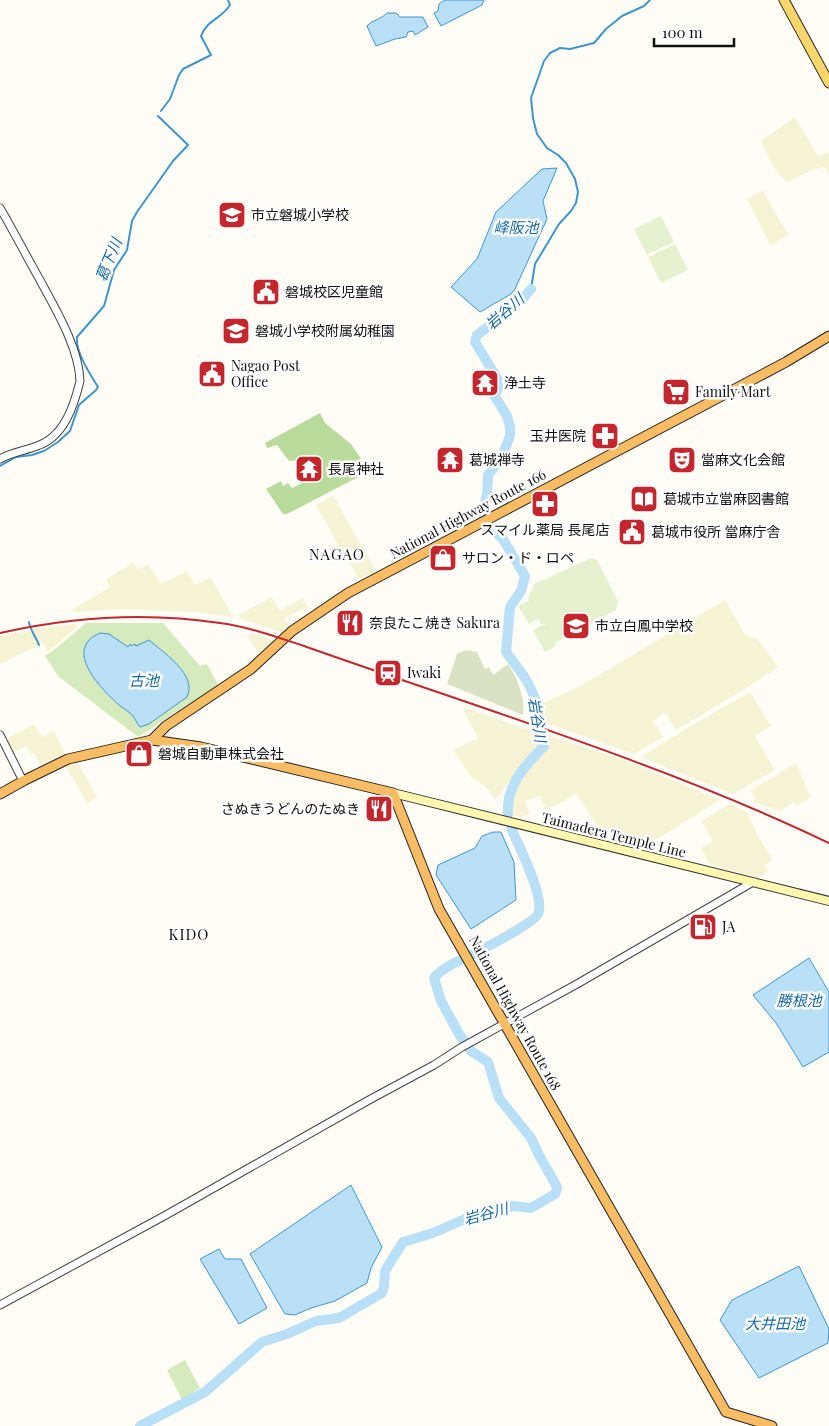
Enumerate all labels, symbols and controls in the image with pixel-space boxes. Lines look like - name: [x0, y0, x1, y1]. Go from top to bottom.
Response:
- scale bar: [654, 15, 734, 47]
- text: 100 m: [662, 22, 703, 42]
- school or university icon: 市立磐城小学校: [217, 200, 247, 230]
- place label: 市立磐城小学校: [251, 205, 349, 224]
- water label: 峰阪池: [493, 217, 540, 237]
- water label: 葛下川: [90, 233, 127, 284]
- public building icon: 磐城校区児童館: [251, 277, 281, 307]
- place label: 磐城校区児童館: [285, 282, 383, 301]
- water label: 岩谷川: [481, 288, 529, 334]
- school or university icon: 磐城小学校附属幼稚園: [221, 316, 251, 346]
- place label: 磐城小学校附属幼稚園: [255, 321, 395, 340]
- place label: Nagao Post Office: [231, 356, 301, 391]
- public building icon: Nagao Post Office: [197, 359, 227, 389]
- temple icon: 浄土寺: [470, 368, 500, 398]
- place label: 浄土寺: [504, 373, 546, 392]
- supermarket icon: Family Mart: [661, 377, 691, 407]
- place label: Family Mart: [695, 382, 772, 401]
- pharmacy icon: 玉井医院: [590, 421, 620, 451]
- place label: 玉井医院: [530, 426, 586, 445]
- temple icon: 葛城禅寺: [435, 445, 465, 475]
- theatre icon: 當麻文化会館: [667, 445, 697, 475]
- place label: 葛城禅寺: [469, 450, 525, 469]
- place label: 當麻文化会館: [701, 450, 785, 469]
- temple icon: 長尾神社: [294, 454, 324, 484]
- place label: 長尾神社: [328, 459, 384, 478]
- street label: National Highway Route 166: [386, 464, 549, 563]
- library icon: 葛城市立當麻図書館: [629, 484, 659, 514]
- pharmacy icon: スマイル薬局 長尾店: [530, 489, 560, 519]
- place label: 葛城市立當麻図書館: [663, 489, 789, 508]
- public building icon: 葛城市役所 當麻庁舎: [617, 517, 647, 547]
- place label: スマイル薬局 長尾店: [480, 520, 610, 539]
- place label: 葛城市役所 當麻庁舎: [651, 522, 781, 541]
- shop icon: サロン・ド・ロペ: [428, 543, 458, 573]
- district label: NAGAO: [309, 544, 365, 564]
- place label: サロン・ド・ロペ: [462, 548, 574, 567]
- restaurant icon: 奈良たこ焼き Sakura: [335, 608, 365, 638]
- school or university icon: 市立白鳳中学校: [561, 611, 591, 641]
- place label: 奈良たこ焼き Sakura: [369, 613, 500, 632]
- place label: 市立白鳳中学校: [595, 616, 693, 635]
- station icon: Iwaki: [373, 658, 403, 688]
- place label: Iwaki: [407, 663, 441, 682]
- water label: 古池: [129, 670, 161, 690]
- water label: 岩谷川: [525, 696, 552, 746]
- shop icon: 磐城自動車株式会社: [124, 739, 154, 769]
- place label: 磐城自動車株式会社: [158, 744, 284, 763]
- restaurant icon: さぬきうどんのたぬき: [364, 794, 394, 824]
- place label: さぬきうどんのたぬき: [221, 799, 360, 818]
- street label: Taimadera Temple Line: [540, 807, 688, 862]
- fuel station icon: JA: [688, 912, 718, 942]
- place label: JA: [721, 917, 735, 936]
- district label: KIDO: [169, 924, 209, 944]
- street label: National Highway Route 168: [465, 932, 566, 1094]
- water label: 勝根池: [776, 990, 823, 1010]
- water label: 岩谷川: [461, 1197, 512, 1229]
- water label: 大井田池: [745, 1313, 807, 1333]

